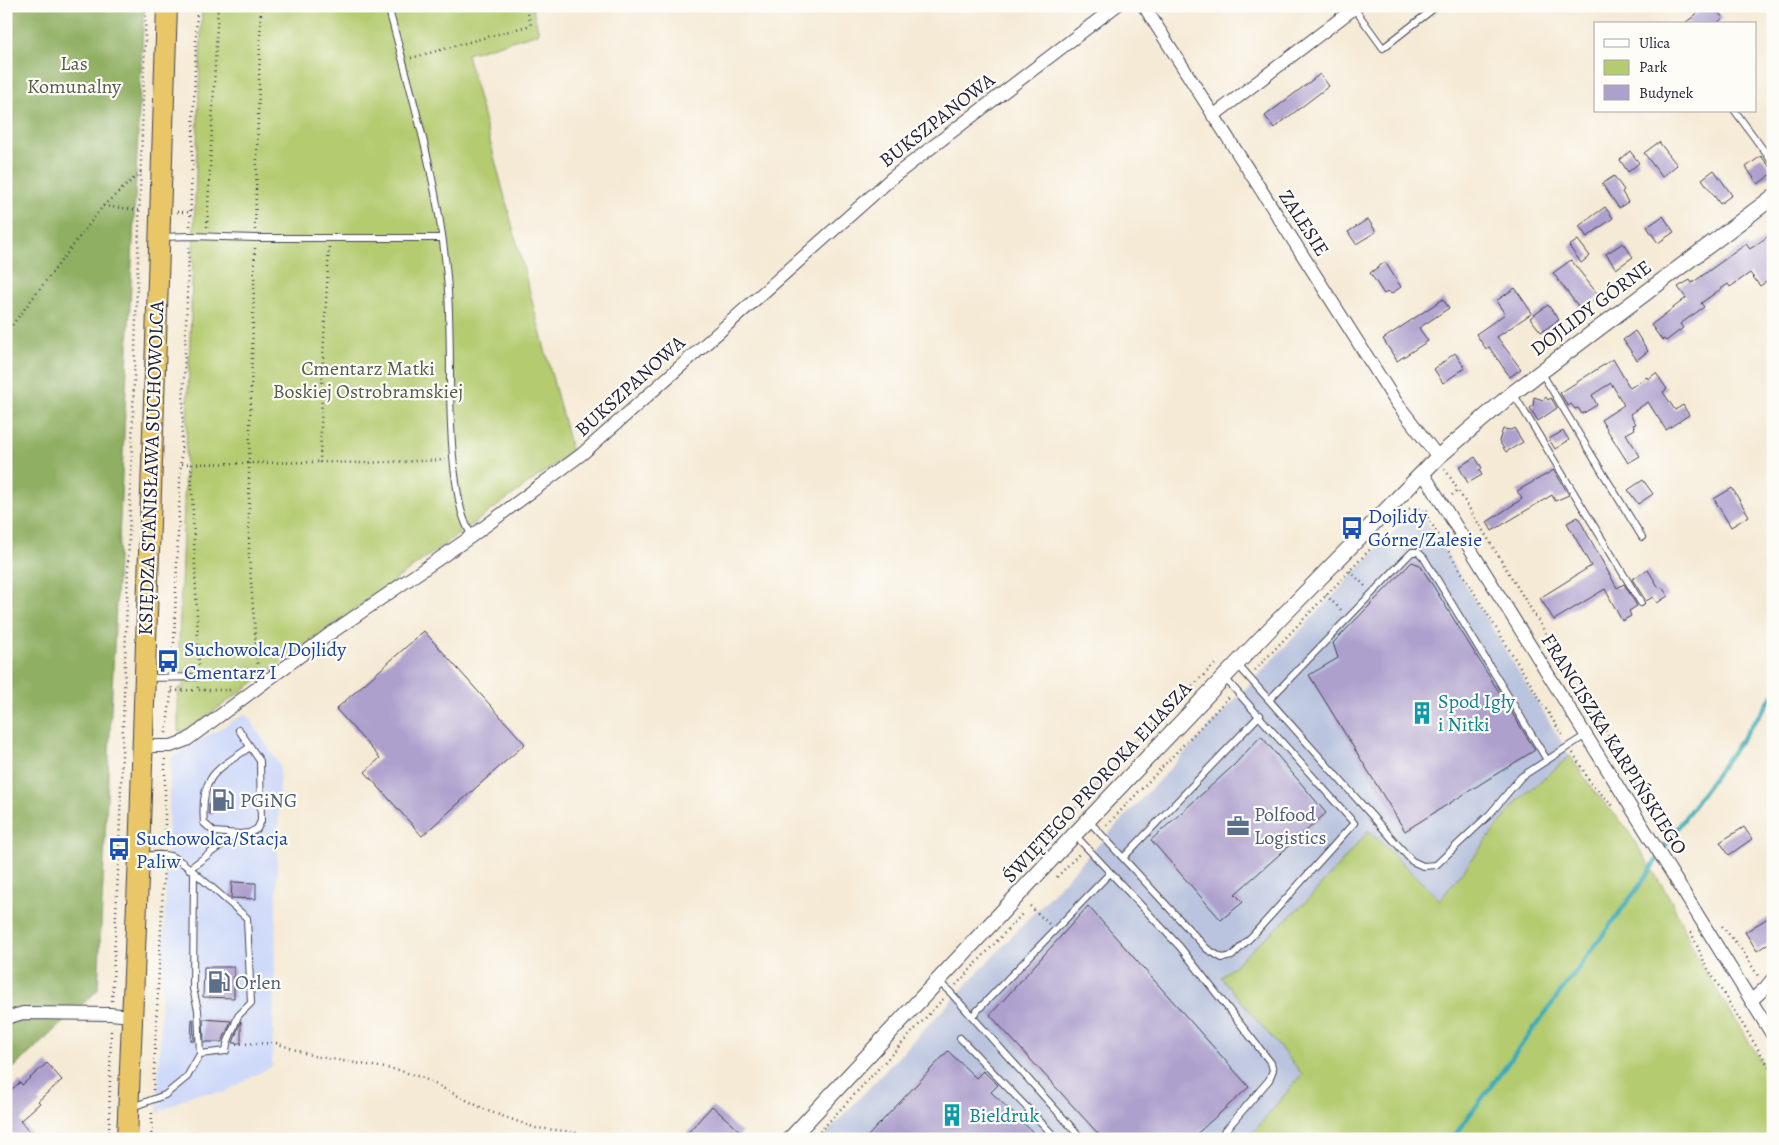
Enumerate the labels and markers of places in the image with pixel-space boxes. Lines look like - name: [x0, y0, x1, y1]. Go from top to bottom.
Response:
- place label: Dojlidy Górne/Zalesie: [1368, 503, 1482, 553]
- bus stop icon: Dojlidy Górne/Zalesie: [1339, 515, 1365, 541]
- place label: Suchowolca/Dojlidy Cmentarz I: [184, 636, 347, 686]
- bus stop icon: Suchowolca/Dojlidy Cmentarz I: [155, 648, 181, 674]
- place label: Spod Igły i Nitki: [1438, 688, 1516, 738]
- building icon: Spod Igły i Nitki: [1409, 700, 1435, 726]
- fuel station icon: PGiNG: [210, 787, 236, 813]
- place label: PGiNG: [240, 787, 297, 814]
- place label: Polfood Logistics: [1254, 801, 1327, 851]
- office icon: Polfood Logistics: [1225, 813, 1251, 839]
- place label: Suchowolca/Stacja Paliw: [136, 825, 289, 875]
- bus stop icon: Suchowolca/Stacja Paliw: [106, 836, 132, 862]
- fuel station icon: Orlen: [206, 969, 232, 995]
- place label: Orlen: [235, 969, 281, 996]
- building icon: Bieldruk: [939, 1102, 965, 1128]
- place label: Bieldruk: [969, 1102, 1039, 1129]

